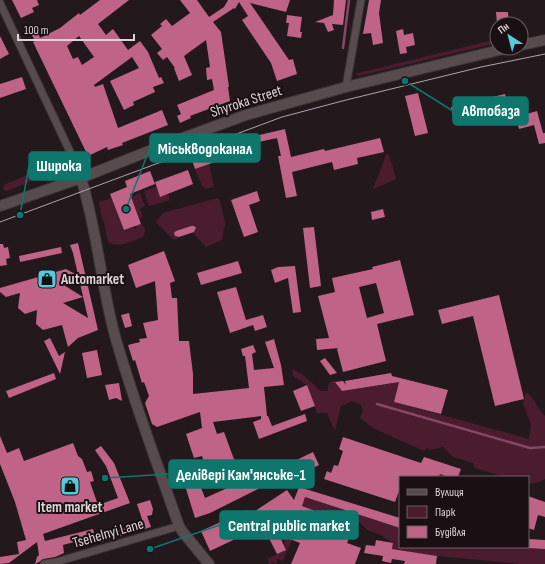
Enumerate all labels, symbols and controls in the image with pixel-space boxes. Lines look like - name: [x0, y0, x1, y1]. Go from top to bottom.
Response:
- scale bar: [18, 16, 134, 42]
- north arrow: [489, 16, 529, 56]
- text: Пн: [495, 20, 512, 37]
- text: 100 m: [24, 23, 49, 38]
- street label: Shyroka Street: [208, 81, 285, 122]
- callout: Автобаза: [453, 97, 528, 125]
- text: Автобаза: [461, 102, 520, 121]
- callout: Міськводоканал: [150, 134, 260, 162]
- text: Міськводоканал: [158, 140, 253, 159]
- callout: Широка: [29, 152, 90, 180]
- text: Широка: [36, 157, 82, 176]
- shop icon: Automarket: [36, 268, 58, 290]
- place label: Automarket: [60, 270, 124, 289]
- callout: Делівері Кам'янське-1: [169, 460, 314, 488]
- text: Делівері Кам'янське-1: [176, 466, 307, 485]
- shop icon: Item market: [59, 475, 81, 497]
- legend: [399, 476, 529, 548]
- text: Вулиця: [435, 485, 464, 500]
- place label: Item market: [38, 498, 103, 517]
- text: Парк: [435, 505, 456, 520]
- callout: Central public market: [220, 511, 358, 539]
- street label: Tsehelnyi Lane: [70, 514, 146, 553]
- text: Central public market: [228, 517, 350, 536]
- text: Будівля: [435, 525, 466, 540]

